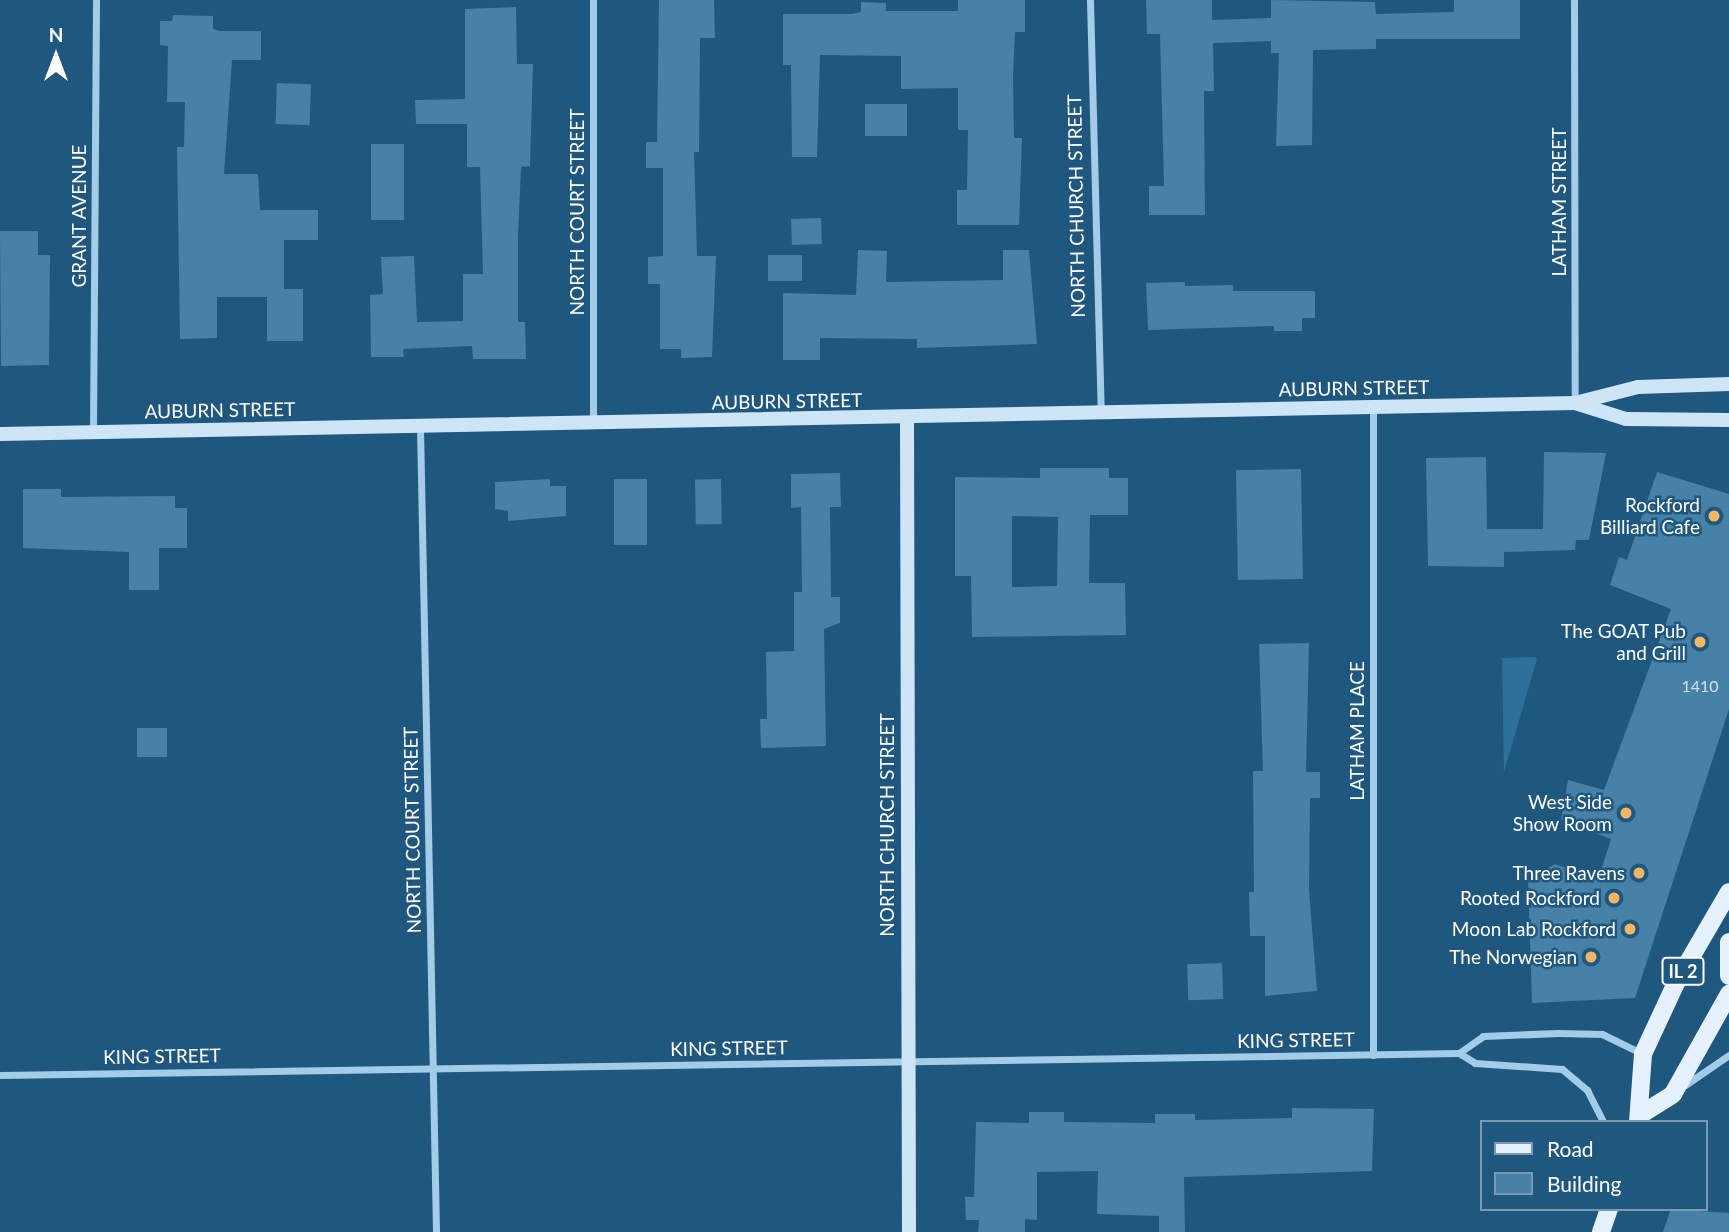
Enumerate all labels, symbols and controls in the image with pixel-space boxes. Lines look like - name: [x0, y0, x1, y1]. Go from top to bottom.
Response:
- north arrow: [21, 21, 91, 91]
- text: N: [49, 23, 63, 46]
- street label: NORTH CHURCH STREET: [1063, 94, 1089, 318]
- street label: NORTH COURT STREET: [566, 108, 588, 316]
- street label: LATHAM STREET: [1548, 128, 1570, 276]
- street label: GRANT AVENUE: [68, 144, 90, 288]
- street label: AUBURN STREET: [1278, 375, 1430, 401]
- street label: AUBURN STREET: [711, 388, 863, 414]
- street label: AUBURN STREET: [144, 397, 296, 423]
- place label: Rockford Billiard Cafe: [1600, 494, 1700, 538]
- marker: Rockford Billiard Cafe: [1706, 508, 1722, 524]
- place label: The GOAT Pub and Grill: [1561, 620, 1686, 664]
- marker: The GOAT Pub and Grill: [1692, 634, 1708, 650]
- street label: LATHAM PLACE: [1346, 661, 1368, 801]
- house number: 1410: [1681, 676, 1719, 696]
- street label: NORTH CHURCH STREET: [876, 713, 898, 937]
- street label: NORTH COURT STREET: [399, 726, 425, 934]
- place label: West Side Show Room: [1512, 791, 1612, 835]
- marker: West Side Show Room: [1618, 805, 1634, 821]
- place label: Three Ravens: [1512, 862, 1625, 884]
- marker: Three Ravens: [1631, 865, 1647, 881]
- place label: Rooted Rockford: [1460, 887, 1600, 909]
- marker: Rooted Rockford: [1606, 890, 1622, 906]
- place label: Moon Lab Rockford: [1452, 918, 1616, 940]
- marker: Moon Lab Rockford: [1622, 921, 1638, 937]
- place label: The Norwegian: [1449, 946, 1577, 968]
- marker: The Norwegian: [1583, 949, 1599, 965]
- road number: IL 2: [1660, 956, 1706, 986]
- street label: KING STREET: [1237, 1028, 1355, 1052]
- street label: KING STREET: [670, 1036, 788, 1060]
- street label: KING STREET: [103, 1044, 221, 1068]
- legend: [1480, 1120, 1708, 1211]
- text: Road: [1547, 1136, 1594, 1161]
- text: Building: [1547, 1171, 1622, 1196]

